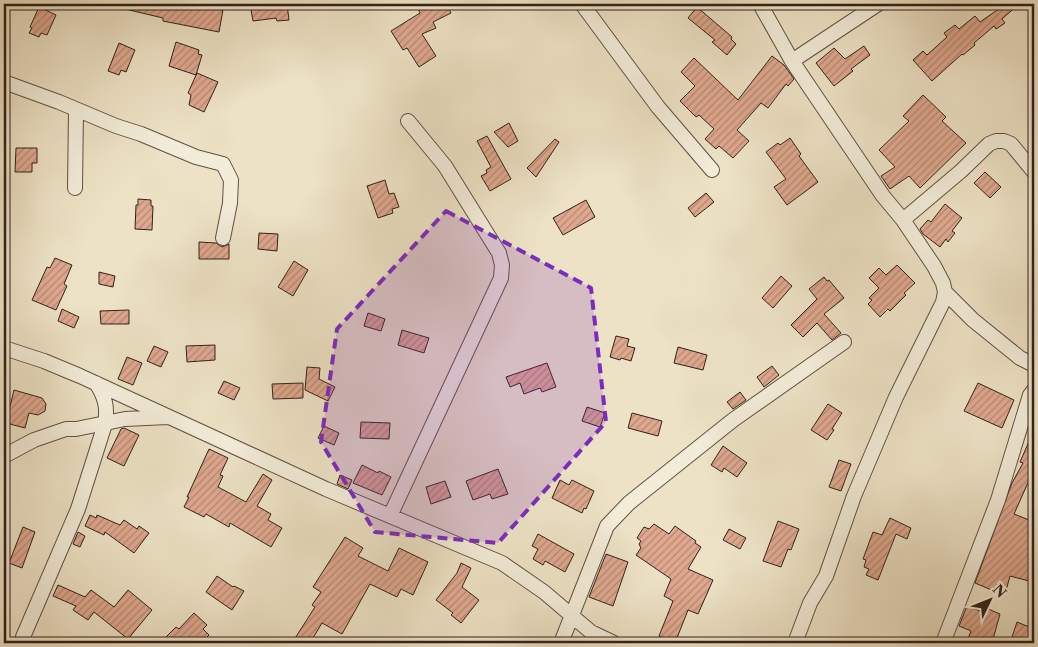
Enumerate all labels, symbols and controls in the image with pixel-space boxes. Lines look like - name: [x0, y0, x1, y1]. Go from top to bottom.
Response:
- north arrow: [966, 574, 1016, 624]
- text: N: [989, 581, 1010, 602]

